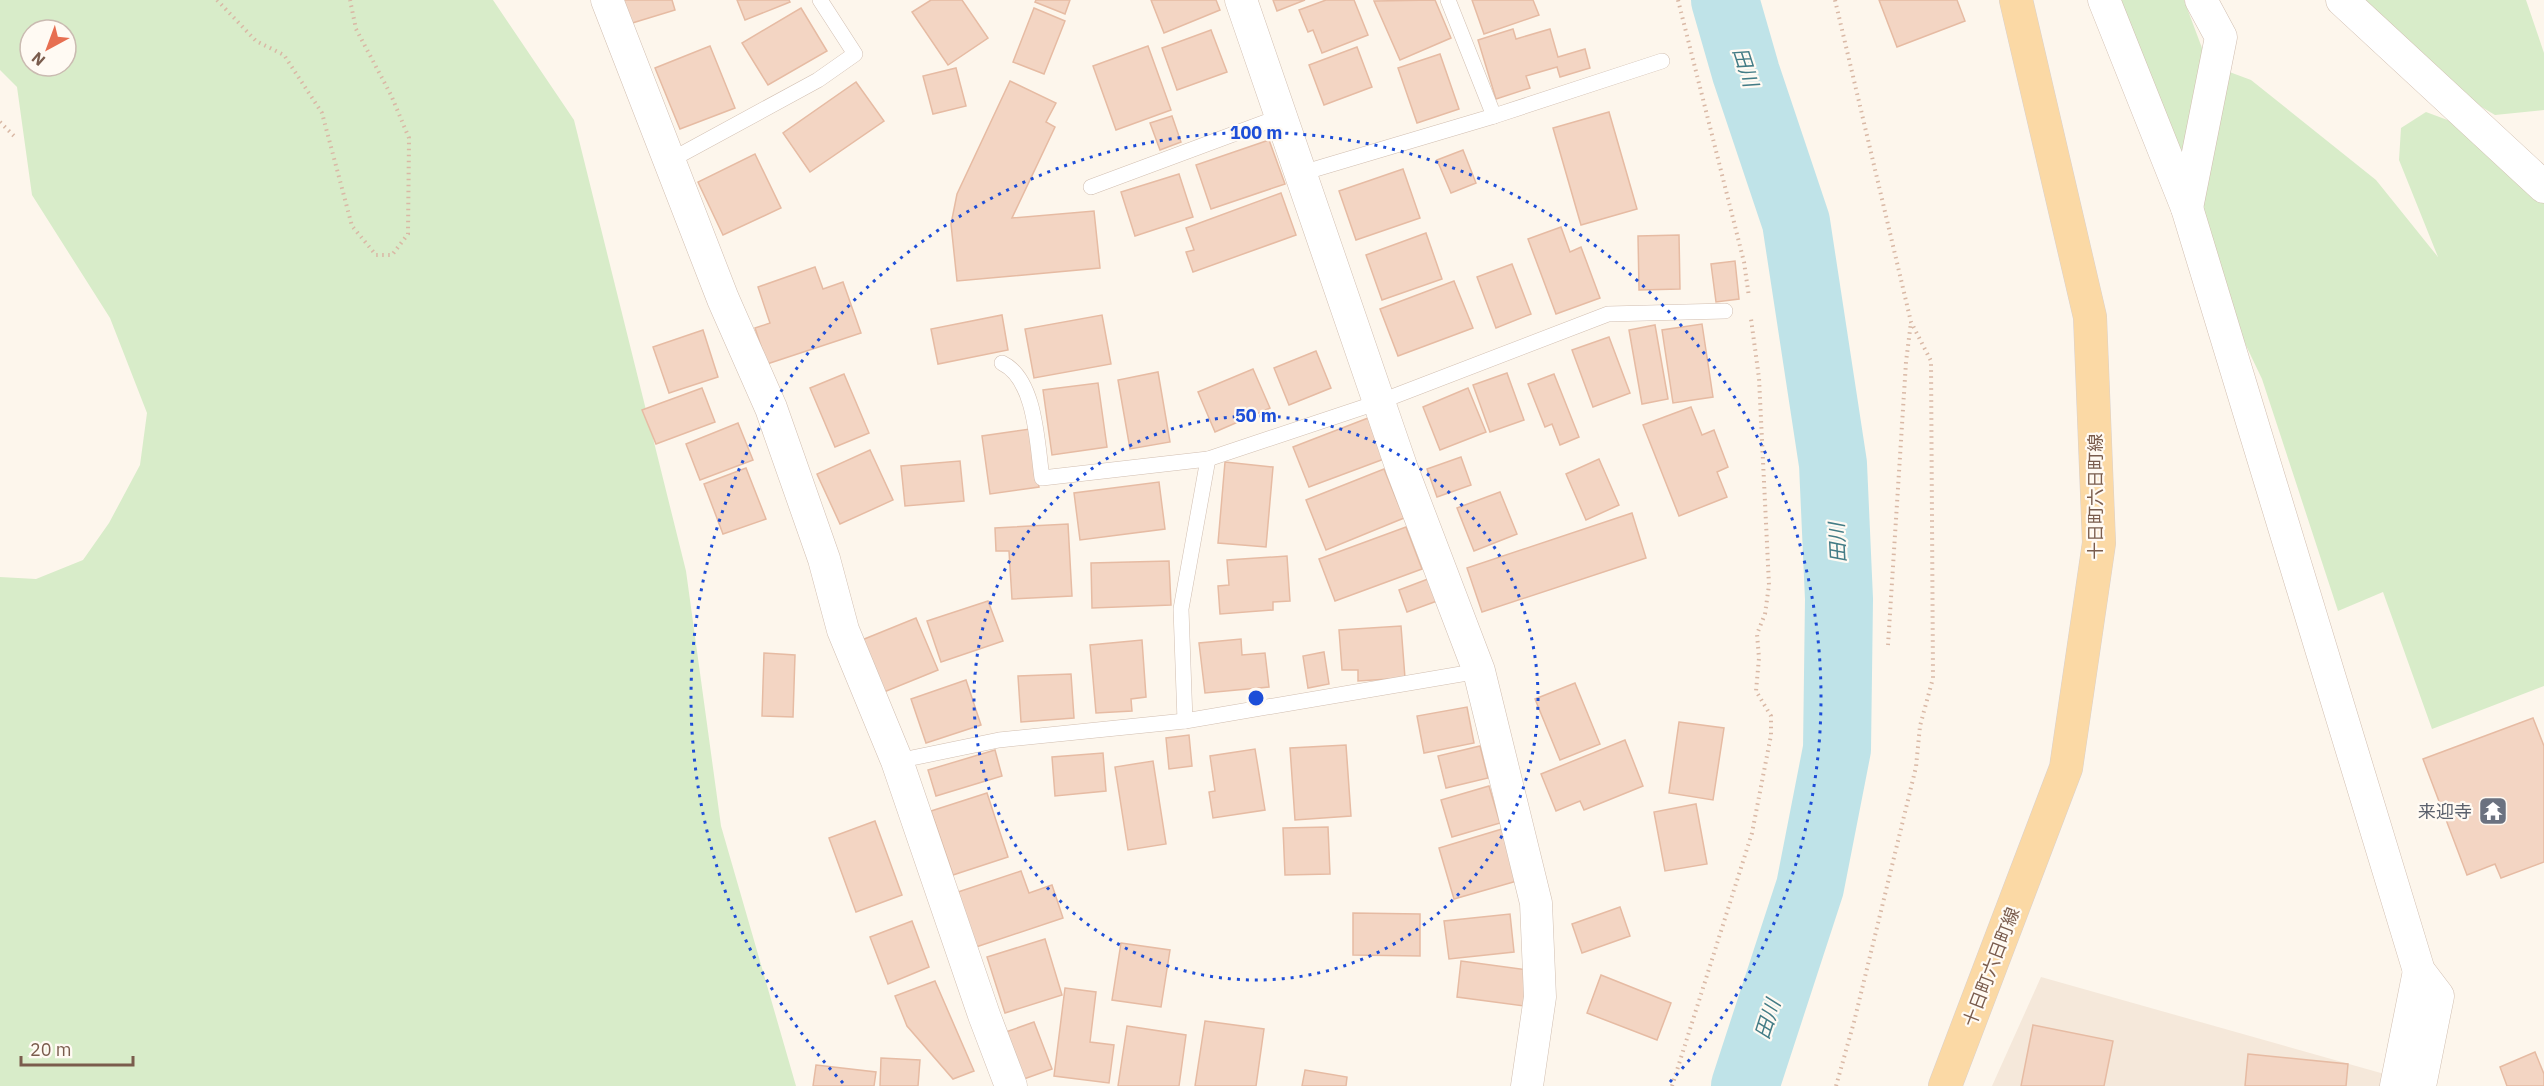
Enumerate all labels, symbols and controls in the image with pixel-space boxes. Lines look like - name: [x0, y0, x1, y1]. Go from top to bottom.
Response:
- north arrow: [18, 18, 78, 78]
- water label: 田川: [1727, 44, 1766, 92]
- text: N: [27, 48, 49, 71]
- text: 100 m: [1230, 121, 1282, 144]
- text: 50 m: [1235, 404, 1277, 427]
- street label: 十日町六日町線: [2084, 434, 2107, 560]
- water label: 田川: [1822, 520, 1852, 564]
- centre of rings: [1246, 688, 1266, 708]
- temple icon: 来迎寺: [2477, 795, 2509, 827]
- place label: 来迎寺: [2418, 800, 2472, 823]
- street label: 十日町六日町線: [1958, 904, 2024, 1030]
- water label: 田川: [1748, 994, 1787, 1042]
- scale bar: [21, 1029, 134, 1067]
- text: 20 m: [30, 1038, 72, 1061]

